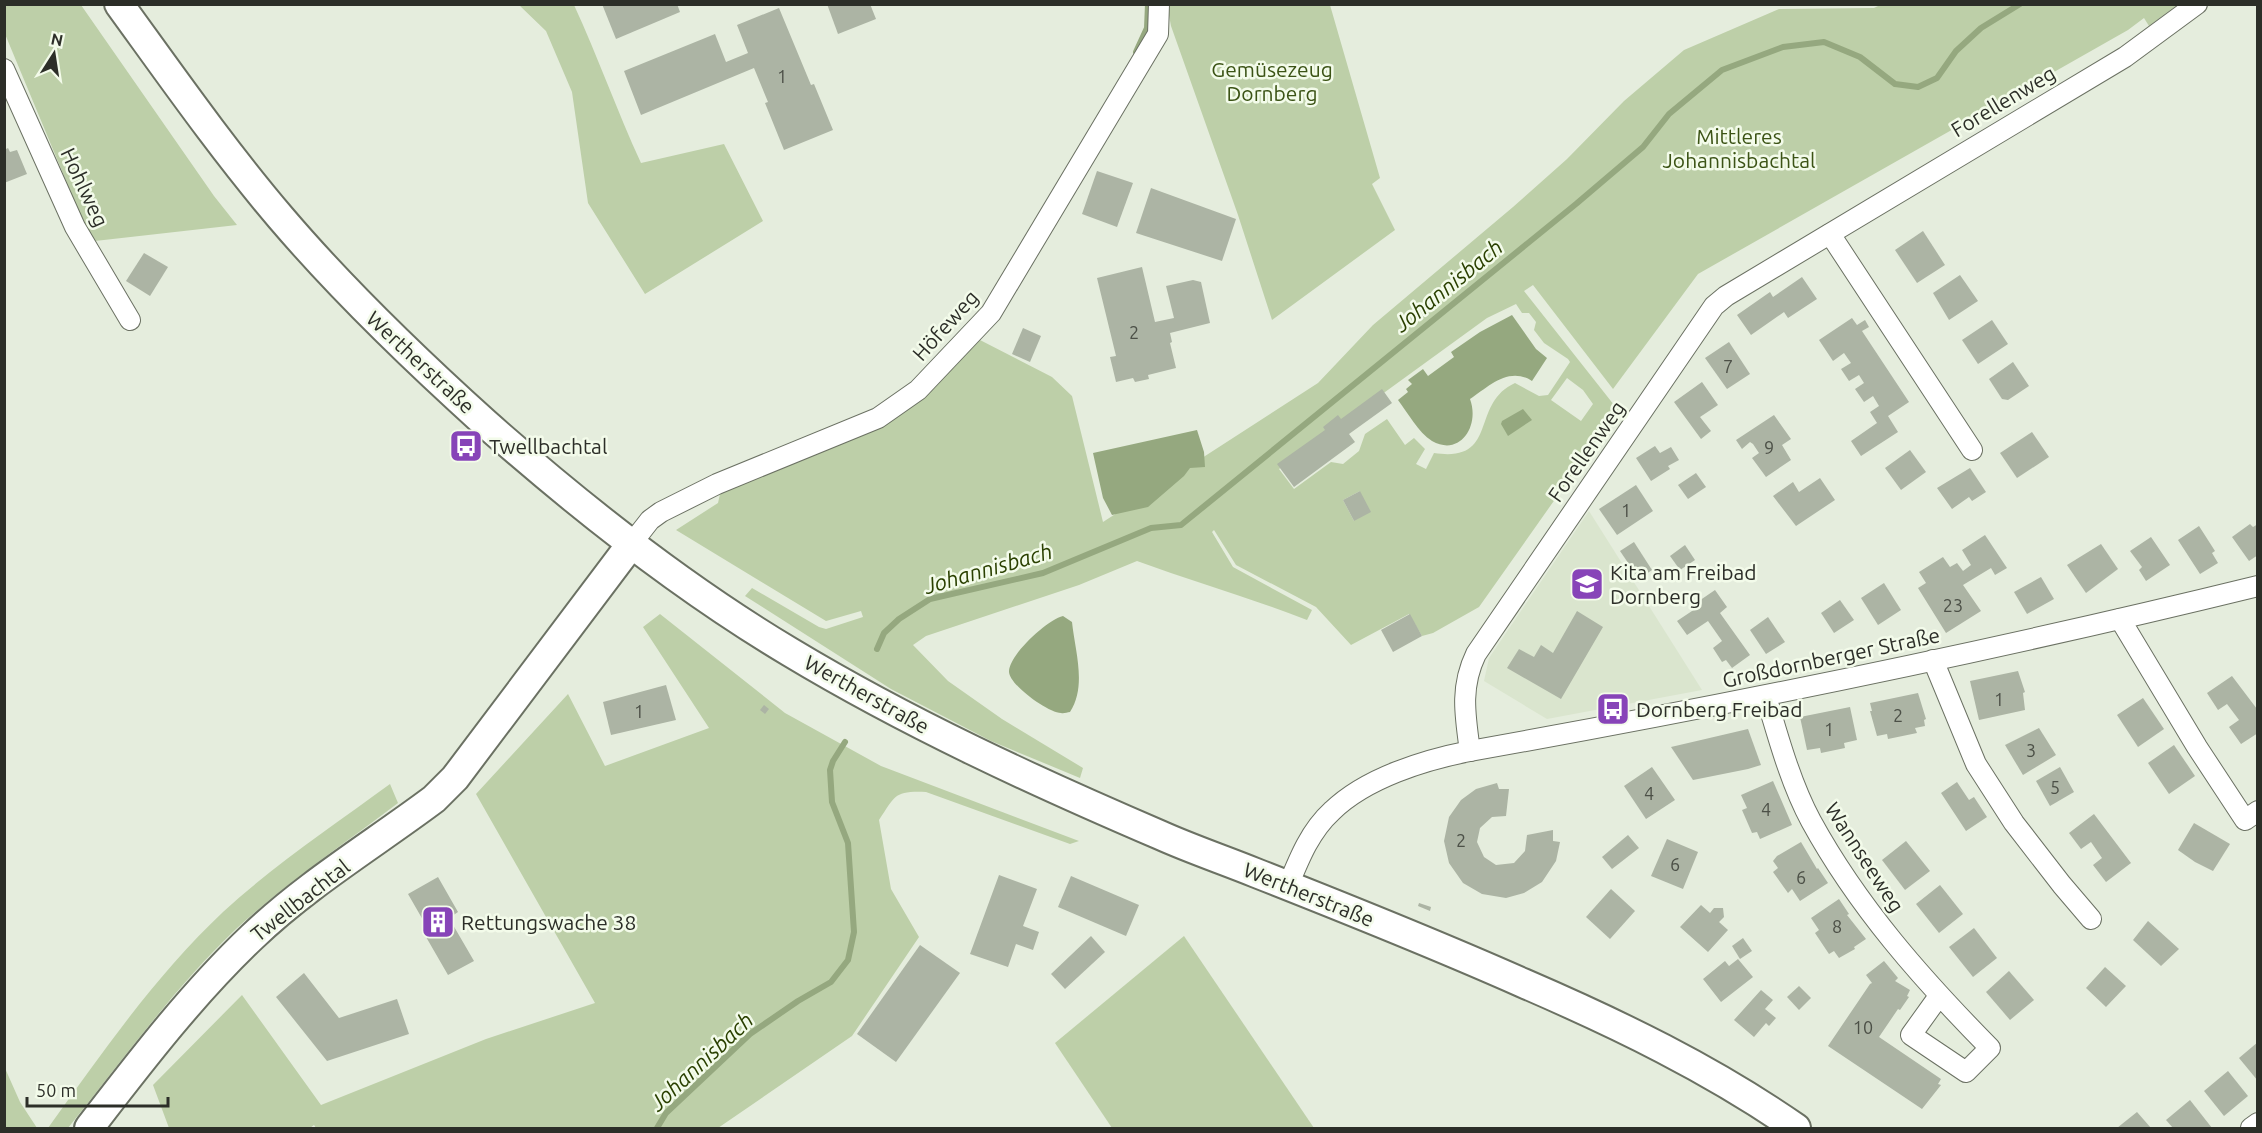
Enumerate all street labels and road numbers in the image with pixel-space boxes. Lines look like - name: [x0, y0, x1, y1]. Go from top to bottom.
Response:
- street label: Forellenweg: [1947, 60, 2059, 142]
- street label: Hohlweg: [56, 144, 114, 230]
- street label: Höfeweg: [907, 285, 983, 365]
- street label: Wertherstraße: [362, 306, 480, 418]
- street label: Forellenweg: [1543, 396, 1629, 506]
- street label: Großdornberger Straße: [1720, 622, 1942, 692]
- street label: Wertherstraße: [800, 650, 934, 738]
- street label: Wannseeweg: [1821, 798, 1909, 916]
- street label: Twellbachtal: [246, 854, 354, 946]
- street label: Wertherstraße: [1240, 857, 1378, 931]

